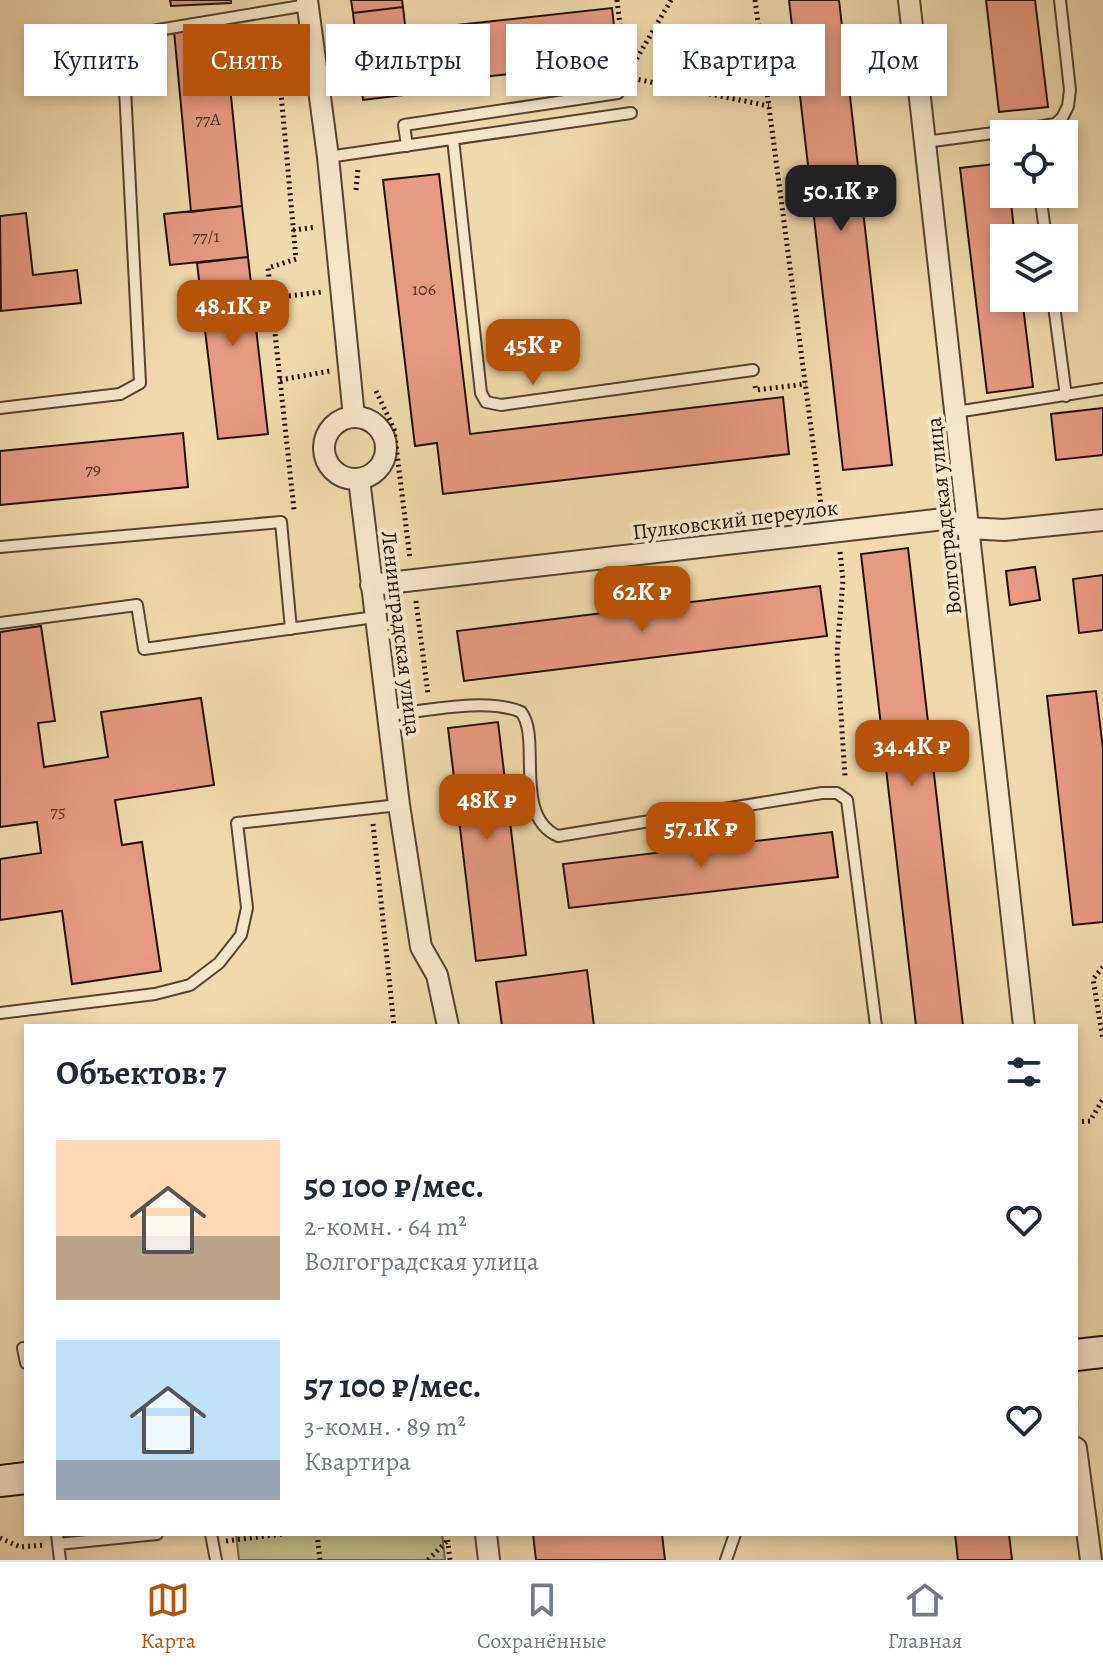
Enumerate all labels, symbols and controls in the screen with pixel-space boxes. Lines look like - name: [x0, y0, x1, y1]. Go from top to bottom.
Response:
- chip: Купить: [24, 24, 167, 96]
- chip: Снять: [183, 24, 310, 96]
- chip: Фильтры: [326, 24, 490, 96]
- chip: Новое: [506, 24, 637, 96]
- chip: Квартира: [653, 24, 825, 96]
- chip: Дом: [841, 24, 947, 96]
- house number: 77А: [195, 107, 221, 131]
- map controls: [990, 120, 1078, 312]
- button: locate: [990, 120, 1078, 208]
- pin: 50.1K ₽: [767, 165, 915, 233]
- text: 50.1K ₽: [803, 173, 879, 208]
- house number: 77/1: [192, 224, 220, 248]
- button: layers: [990, 224, 1078, 312]
- house number: 106: [412, 277, 436, 301]
- pin: 48.1K ₽: [159, 280, 307, 348]
- text: 48.1K ₽: [195, 288, 271, 323]
- pin: 45K ₽: [477, 319, 589, 387]
- text: 45K ₽: [504, 327, 562, 362]
- street label: Волгоградская улица: [919, 415, 969, 616]
- house number: 79: [85, 457, 101, 481]
- street label: Пулковский переулок: [631, 492, 840, 547]
- street label: Ленинградская улица: [374, 529, 429, 738]
- pin: 62K ₽: [586, 566, 698, 634]
- text: 62K ₽: [612, 574, 672, 609]
- pin: 34.4K ₽: [838, 720, 986, 788]
- text: 34.4K ₽: [873, 728, 951, 763]
- pin: 48K ₽: [431, 774, 543, 842]
- text: 48K ₽: [457, 782, 517, 817]
- house number: 75: [50, 799, 66, 823]
- pin: 57.1K ₽: [627, 802, 775, 870]
- text: 57.1K ₽: [664, 810, 738, 845]
- text: Объектов: 7: [56, 1049, 227, 1096]
- icon: filters: [1002, 1050, 1046, 1094]
- text: 50 100 ₽/мес.: [304, 1162, 484, 1209]
- icon: home: [120, 1172, 216, 1268]
- icon: heart: [1002, 1198, 1046, 1242]
- text: 2-комн. · 64 m²: [304, 1209, 467, 1244]
- text: Волгоградская улица: [304, 1244, 539, 1279]
- text: 57 100 ₽/мес.: [304, 1362, 482, 1409]
- icon: home: [120, 1372, 216, 1468]
- icon: heart: [1002, 1398, 1046, 1442]
- text: 3-комн. · 89 m²: [304, 1409, 466, 1444]
- text: Квартира: [304, 1444, 411, 1479]
- tab: Карта: [140, 1578, 196, 1656]
- tab: Сохранённые: [477, 1578, 607, 1656]
- tab: Главная: [888, 1578, 962, 1656]

